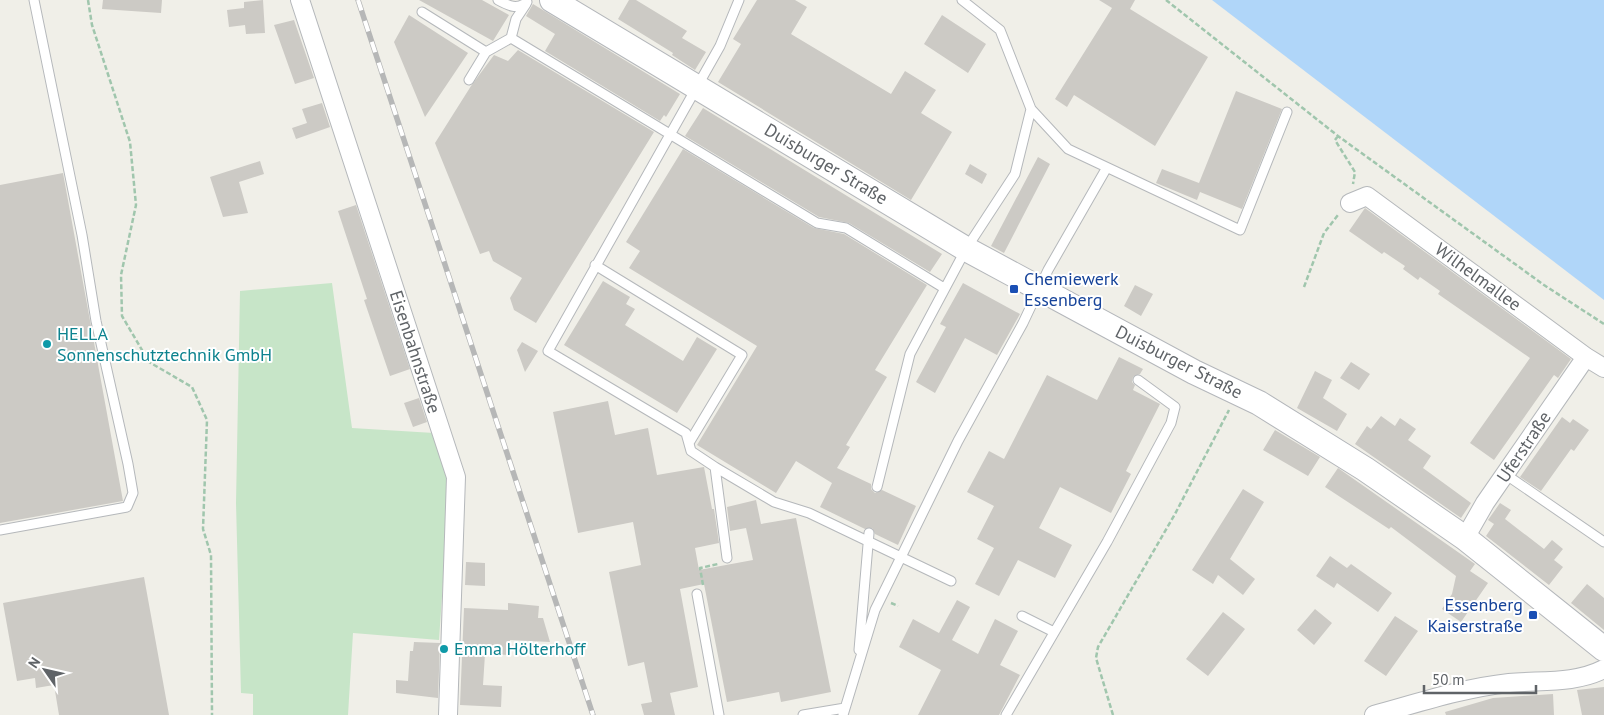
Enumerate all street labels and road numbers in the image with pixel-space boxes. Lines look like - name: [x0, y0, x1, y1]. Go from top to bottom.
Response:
- street label: Duisburger Straße: [760, 118, 892, 209]
- street label: Wilhelmallee: [1431, 237, 1526, 316]
- street label: Eisenbahnstraße: [385, 287, 446, 416]
- street label: Duisburger Straße: [1112, 320, 1247, 404]
- street label: Uferstraße: [1491, 407, 1556, 487]

